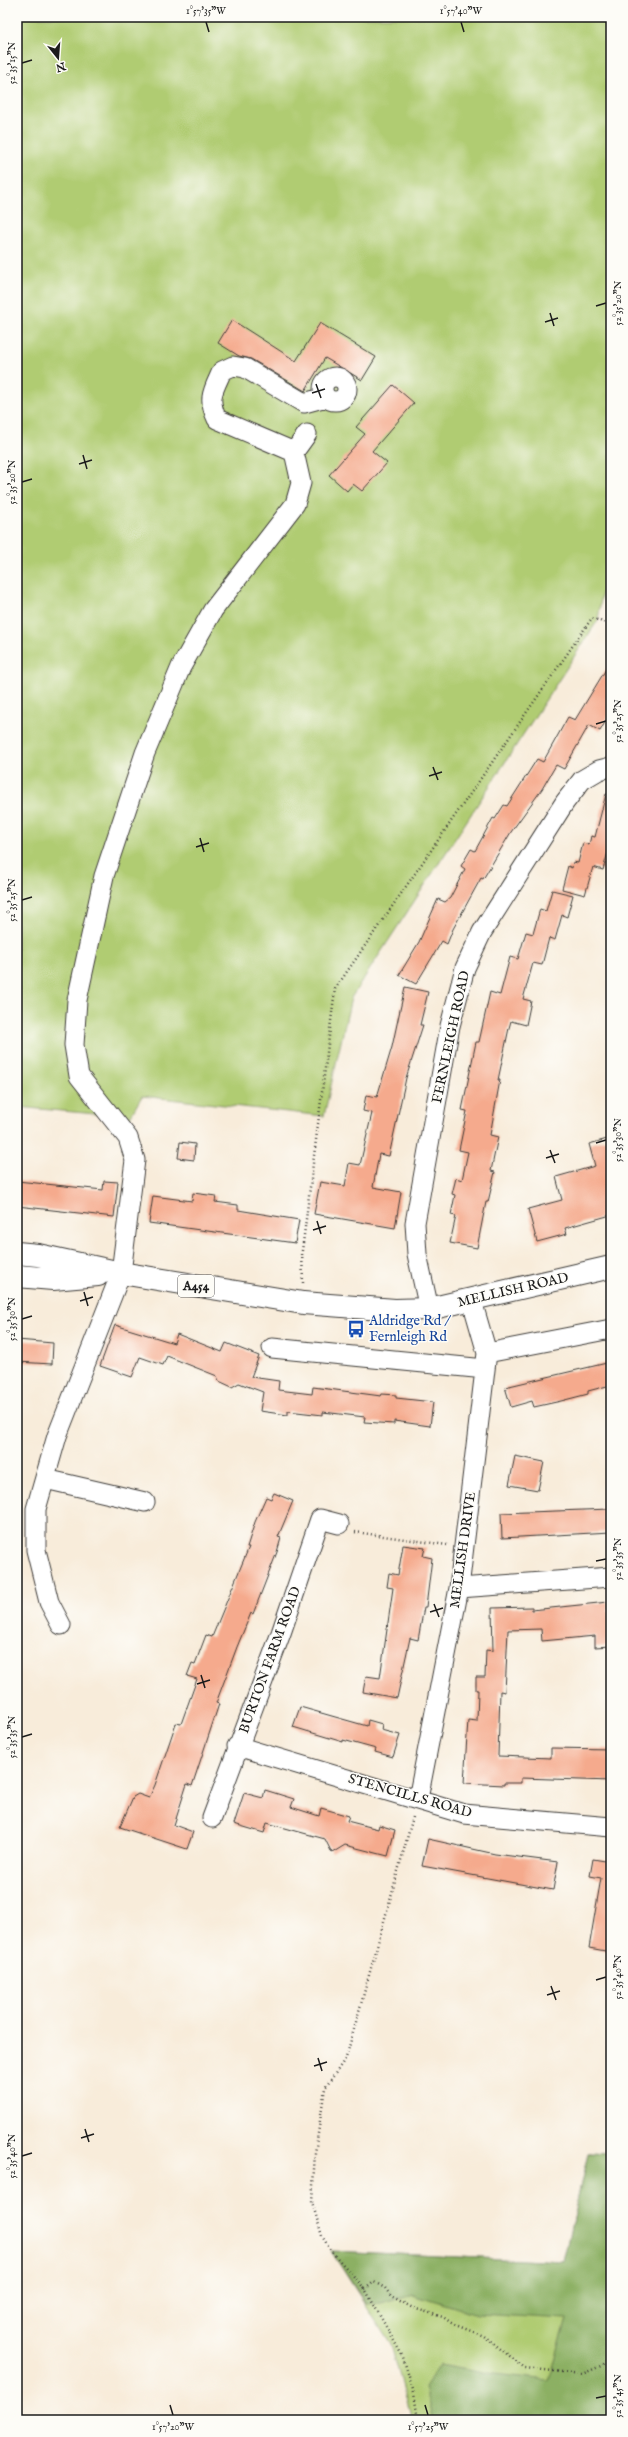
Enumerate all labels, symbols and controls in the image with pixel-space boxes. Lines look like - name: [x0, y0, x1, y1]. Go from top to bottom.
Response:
- text: 1°57'35"W: [186, 5, 226, 18]
- text: 1°57'40"W: [440, 5, 483, 18]
- north arrow: [38, 38, 78, 78]
- text: 52°35'15"N: [6, 41, 19, 84]
- text: N: [54, 58, 68, 75]
- text: 52°35'20"N: [612, 280, 625, 325]
- text: 52°35'20"N: [6, 459, 19, 504]
- text: 52°35'25"N: [612, 699, 625, 743]
- text: 52°35'25"N: [6, 878, 19, 922]
- street label: FERNLEIGH ROAD: [428, 969, 474, 1105]
- text: 52°35'30"N: [612, 1118, 625, 1162]
- street label: MELLISH ROAD: [456, 1268, 570, 1312]
- road number: A454: [178, 1275, 214, 1297]
- text: 52°35'30"N: [6, 1297, 19, 1341]
- place label: Aldridge Rd / Fernleigh Rd: [368, 1312, 451, 1346]
- bus stop icon: Aldridge Rd / Fernleigh Rd: [346, 1319, 366, 1339]
- street label: MELLISH DRIVE: [446, 1490, 480, 1609]
- text: 52°35'35"N: [612, 1537, 625, 1580]
- street label: BURTON FARM ROAD: [235, 1584, 305, 1736]
- text: 52°35'35"N: [6, 1715, 19, 1758]
- street label: STENCILLS ROAD: [346, 1770, 474, 1822]
- text: 52°35'40"N: [612, 1954, 625, 2000]
- text: 52°35'40"N: [6, 2133, 19, 2179]
- text: 52°35'45"N: [612, 2374, 625, 2418]
- text: 1°57'20"W: [152, 2421, 194, 2434]
- text: 1°57'25"W: [408, 2421, 449, 2434]

